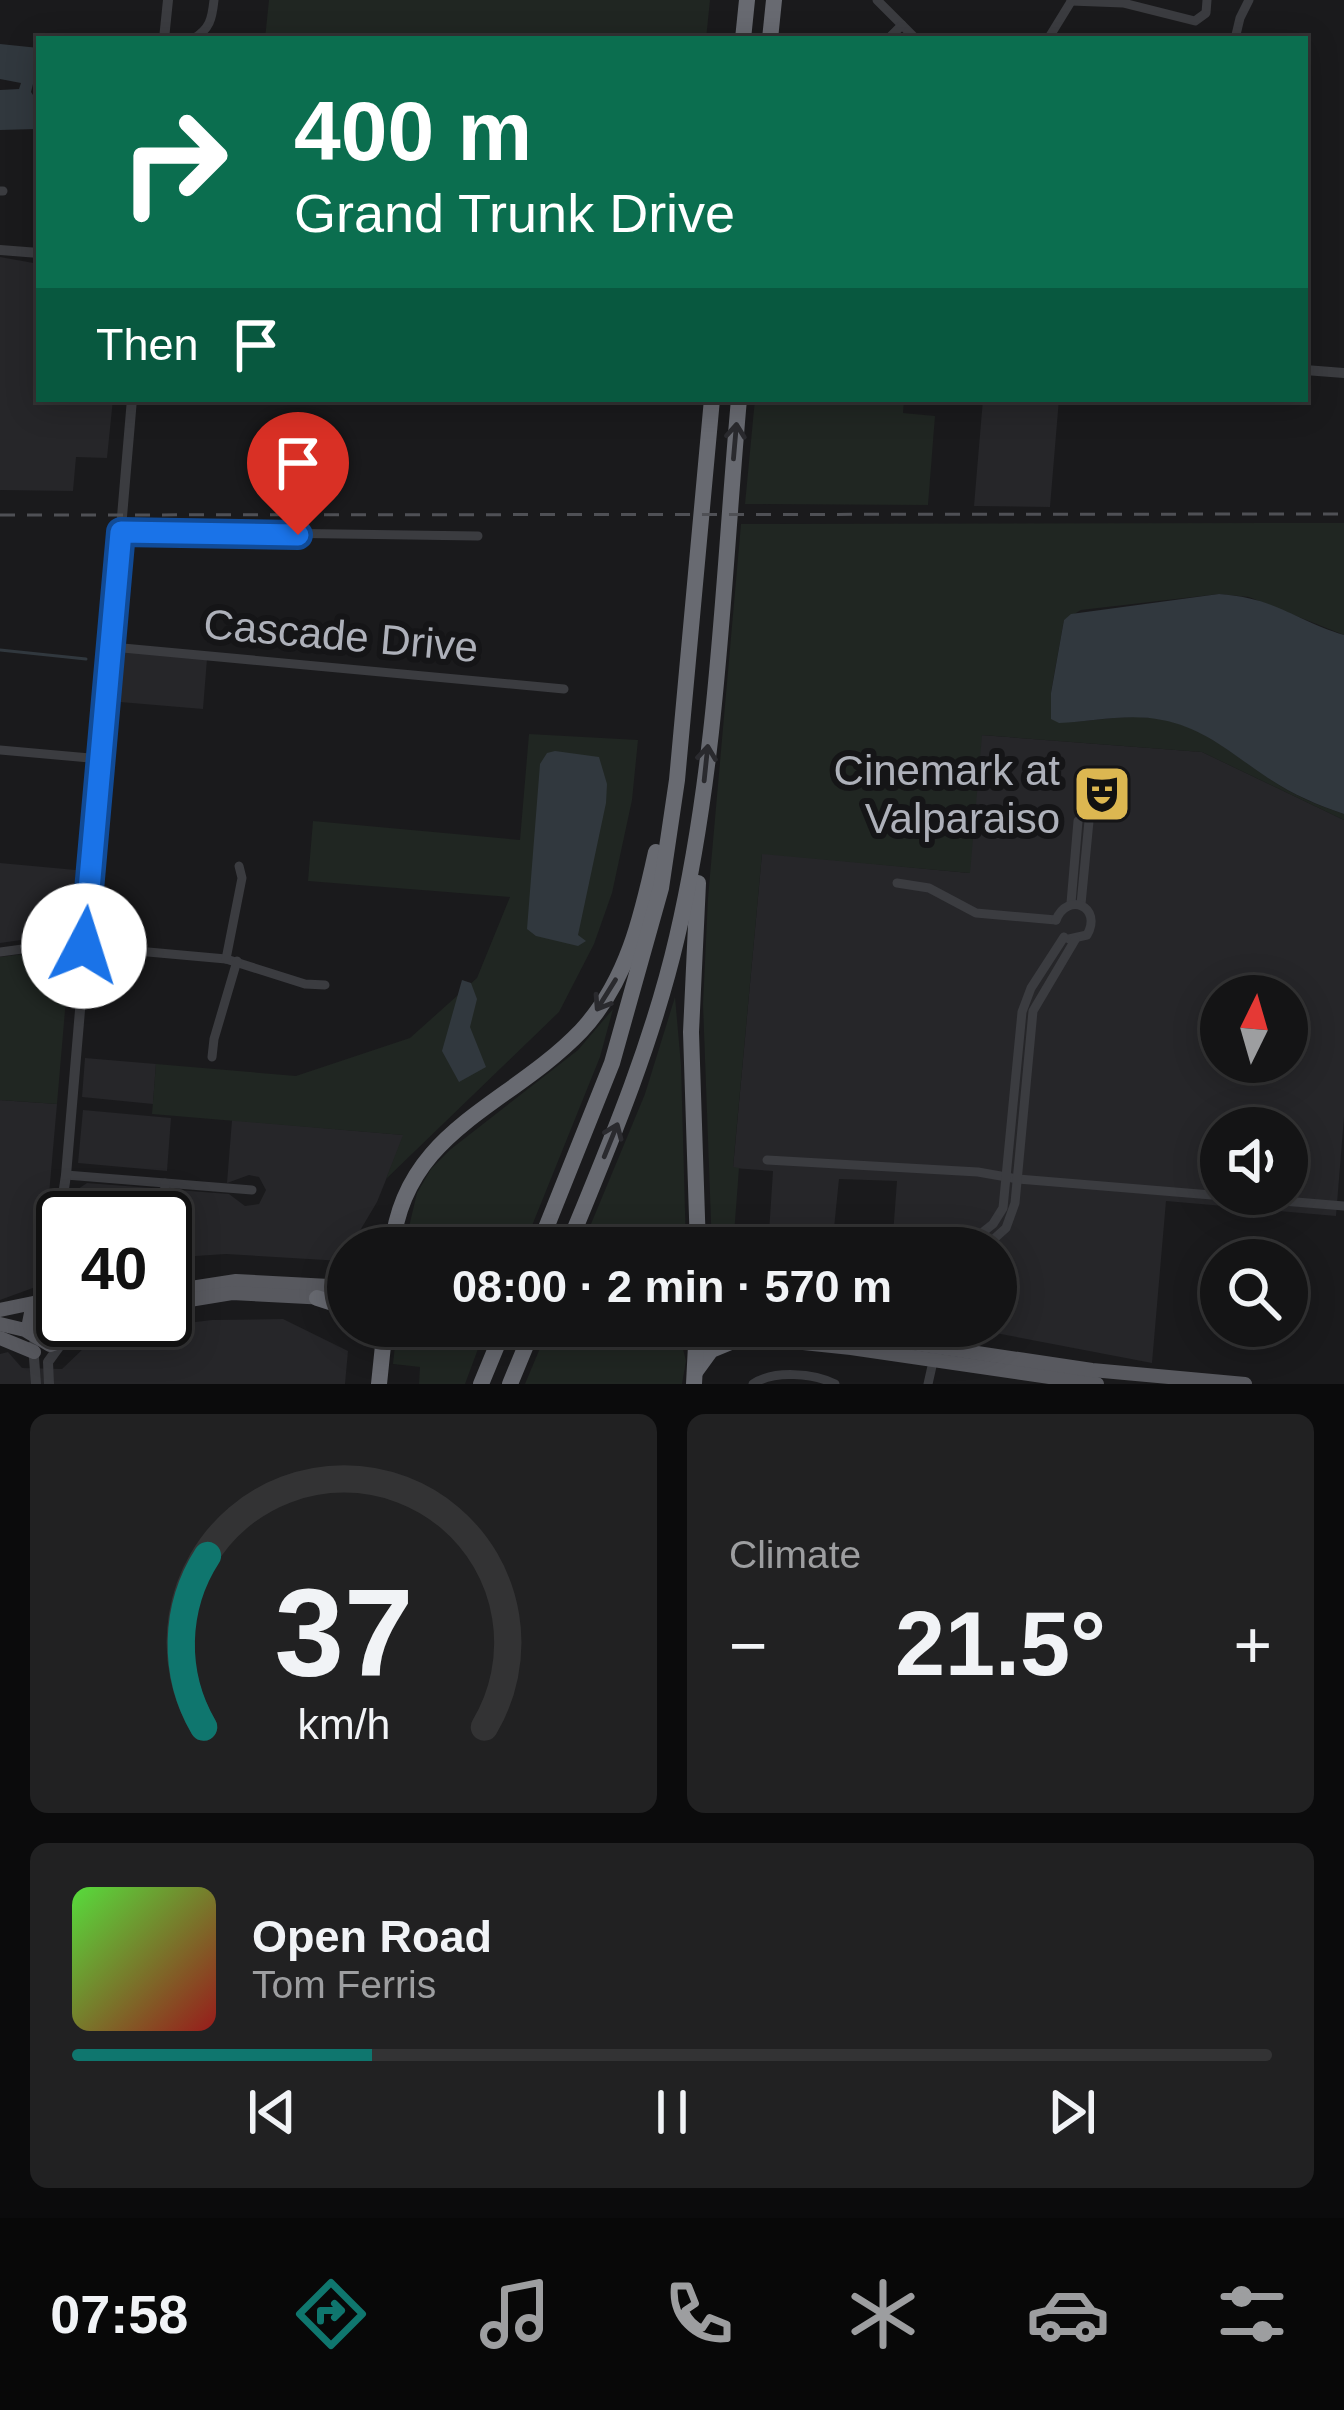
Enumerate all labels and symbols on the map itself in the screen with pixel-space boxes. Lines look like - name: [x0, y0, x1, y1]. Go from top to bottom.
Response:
- pin: [247, 412, 349, 535]
- one-way arrow: [724, 422, 747, 461]
- street label: Cascade Drive: [202, 600, 480, 671]
- one-way arrow: [695, 744, 717, 783]
- place label: Cinemark at Valparaiso: [834, 747, 1060, 842]
- theatre icon: Cinemark at Valparaiso: [1071, 763, 1133, 825]
- position arrow: [21, 883, 147, 1009]
- north arrow: [1200, 975, 1308, 1083]
- one-way arrow: [594, 977, 619, 1011]
- one-way arrow: [602, 1122, 623, 1159]
- speed limit sign: 40: [36, 1191, 192, 1347]

